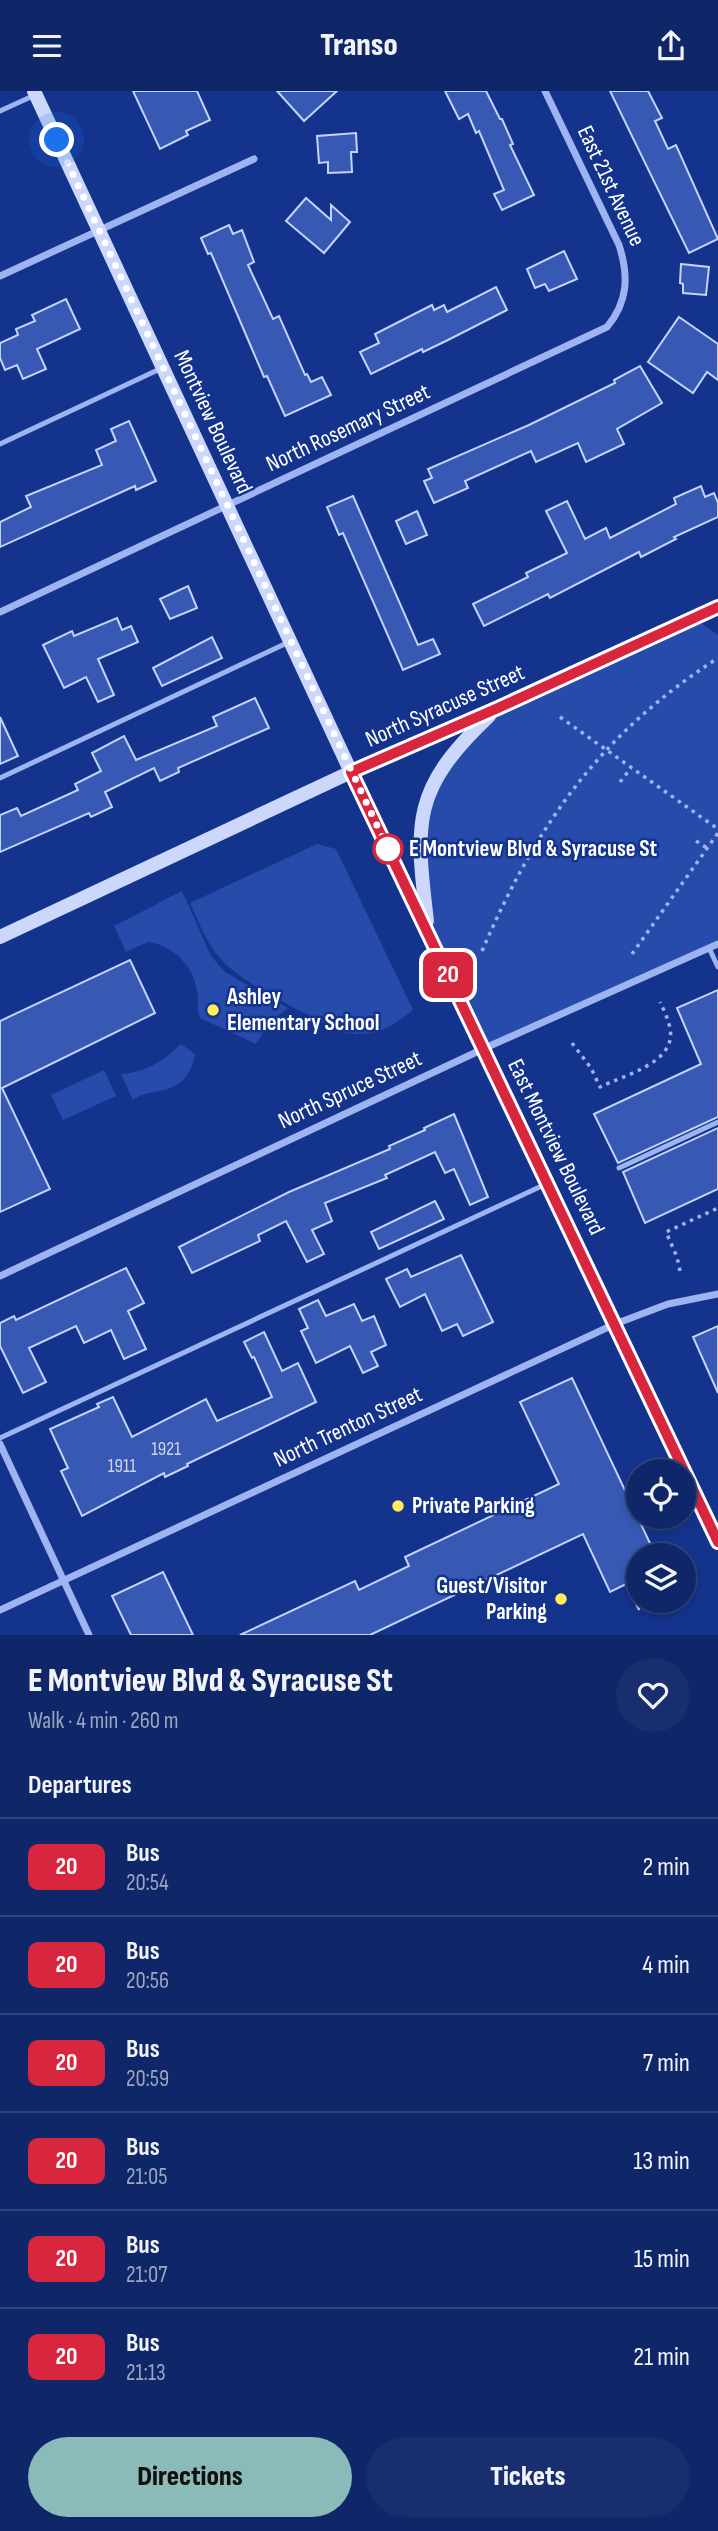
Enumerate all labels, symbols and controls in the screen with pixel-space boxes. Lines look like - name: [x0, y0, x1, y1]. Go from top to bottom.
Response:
- text: Transo: [320, 26, 398, 65]
- icon: menu: [28, 27, 66, 65]
- icon: share: [652, 27, 690, 65]
- street label: East 21st Avenue: [571, 121, 651, 251]
- your location: [39, 122, 74, 157]
- street label: Montview Boulevard: [168, 346, 258, 498]
- street label: North Rosemary Street: [262, 378, 434, 478]
- street label: North Syracuse Street: [361, 658, 529, 754]
- marker: E Montview Blvd & Syracuse St: [373, 834, 403, 864]
- place label: E Montview Blvd & Syracuse St: [409, 835, 658, 863]
- line badge: 20: [416, 952, 480, 998]
- text: 20: [437, 960, 459, 989]
- place label: Ashley Elementary School: [226, 983, 379, 1037]
- marker: Ashley Elementary School: [205, 1002, 221, 1018]
- street label: North Spruce Street: [274, 1045, 426, 1135]
- street label: East Montview Boulevard: [501, 1055, 611, 1239]
- street label: North Trenton Street: [269, 1380, 427, 1474]
- house number: 1921: [151, 1438, 181, 1461]
- house number: 1911: [108, 1455, 137, 1478]
- map controls: [626, 1459, 696, 1613]
- button: locate: [626, 1459, 696, 1529]
- place label: Private Parking: [412, 1492, 535, 1520]
- marker: Private Parking: [390, 1498, 406, 1514]
- button: layers: [626, 1543, 696, 1613]
- place label: Guest/Visitor Parking: [436, 1572, 547, 1626]
- marker: Guest/Visitor Parking: [553, 1591, 569, 1607]
- button: heart: [616, 1658, 690, 1732]
- text: E Montview Blvd & Syracuse St: [28, 1661, 393, 1701]
- text: Walk · 4 min · 260 m: [28, 1707, 178, 1735]
- text: Departures: [28, 1770, 132, 1801]
- text: Bus: [126, 1838, 160, 1869]
- text: 20: [56, 1852, 77, 1881]
- text: 2 min: [642, 1852, 690, 1883]
- text: 20:54: [126, 1869, 169, 1897]
- text: Bus: [126, 1936, 160, 1967]
- text: 20: [56, 1950, 77, 1979]
- text: 4 min: [642, 1950, 690, 1981]
- text: 20:56: [126, 1967, 169, 1995]
- text: Bus: [126, 2034, 160, 2065]
- text: 20: [56, 2048, 77, 2077]
- text: 7 min: [643, 2048, 690, 2079]
- text: 20:59: [126, 2065, 169, 2093]
- text: Bus: [126, 2132, 160, 2163]
- text: 20: [56, 2146, 77, 2175]
- text: 13 min: [633, 2146, 690, 2177]
- text: 21:05: [126, 2163, 167, 2191]
- text: Bus: [126, 2230, 160, 2261]
- text: 20: [56, 2244, 77, 2273]
- text: 15 min: [634, 2244, 690, 2275]
- text: 21:07: [126, 2261, 167, 2289]
- text: Bus: [126, 2328, 160, 2359]
- text: 20: [56, 2342, 77, 2371]
- text: 21 min: [633, 2342, 690, 2373]
- text: 21:13: [126, 2359, 166, 2387]
- button: Directions: [28, 2437, 352, 2517]
- button: Tickets: [366, 2437, 690, 2517]

